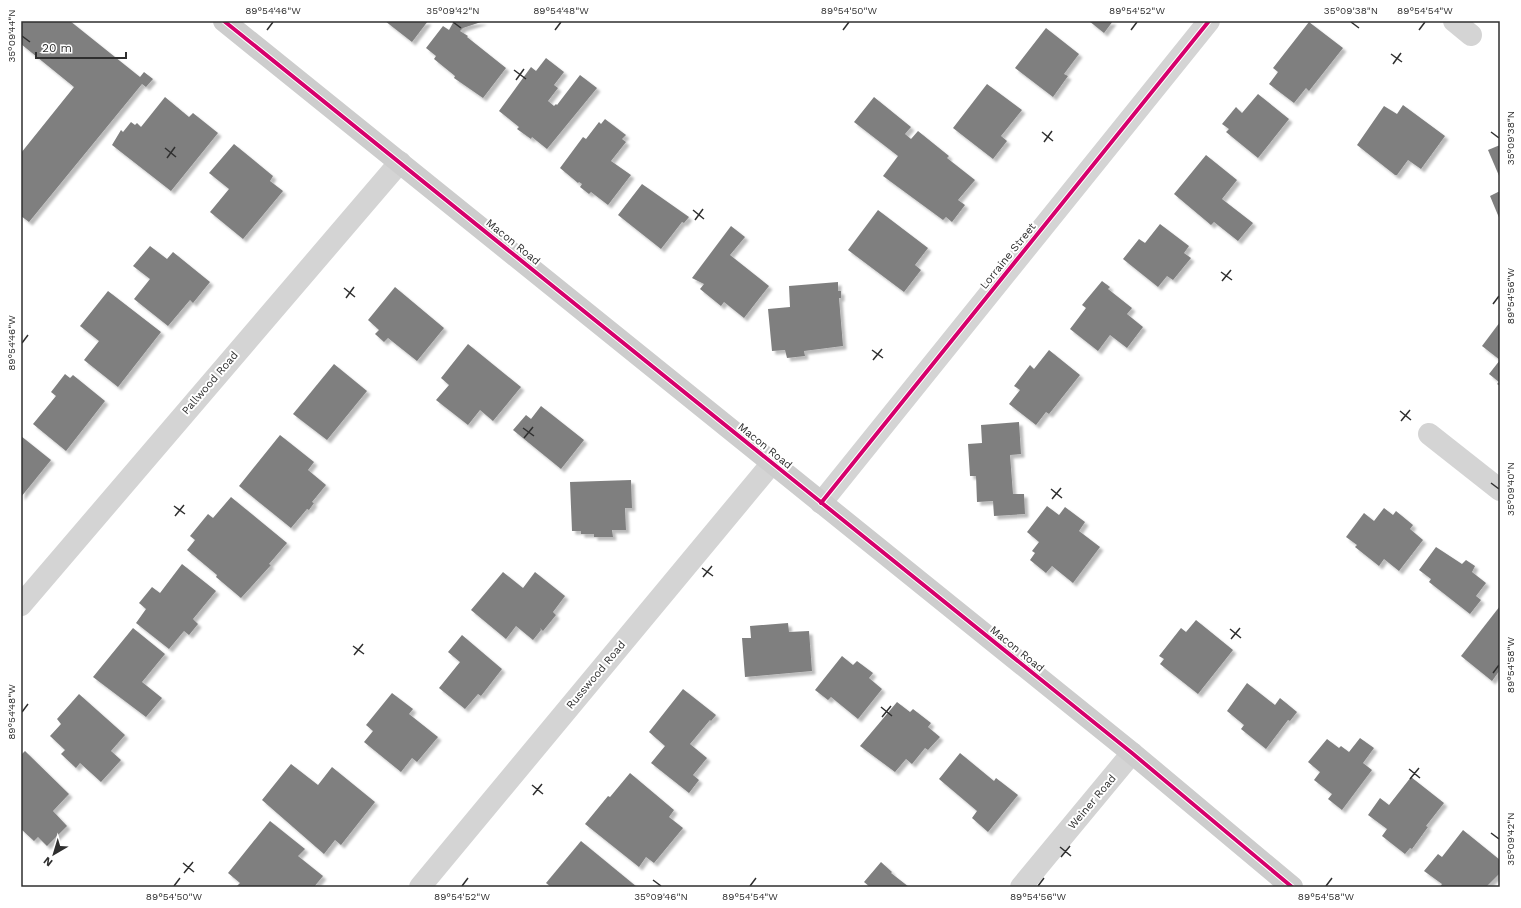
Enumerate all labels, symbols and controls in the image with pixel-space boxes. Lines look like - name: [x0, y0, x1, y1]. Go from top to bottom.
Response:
- text: 89°54'46"W: [245, 5, 301, 16]
- text: 35°09'42"N: [426, 5, 480, 16]
- text: 89°54'48"W: [533, 5, 589, 16]
- text: 89°54'50"W: [821, 5, 878, 16]
- text: 89°54'52"W: [1109, 5, 1165, 16]
- text: 35°09'38"N: [1324, 5, 1378, 16]
- text: 89°54'54"W: [1397, 5, 1453, 16]
- text: 35°09'44"N: [6, 9, 17, 63]
- scale bar: [36, 34, 126, 60]
- text: 20 m: [42, 41, 72, 55]
- text: 35°09'38"N: [1505, 111, 1516, 165]
- street label: Macon Road: [483, 216, 543, 268]
- street label: Lorraine Street: [977, 220, 1039, 292]
- text: 89°54'56"W: [1505, 267, 1516, 324]
- text: 89°54'46"W: [6, 315, 17, 371]
- street label: Pallwood Road: [179, 349, 241, 417]
- street label: Macon Road: [735, 420, 795, 472]
- text: 35°09'40"N: [1505, 462, 1516, 516]
- street label: Macon Road: [987, 623, 1047, 675]
- text: 89°54'58"W: [1505, 636, 1516, 693]
- street label: Russwood Road: [564, 638, 628, 712]
- text: 89°54'48"W: [6, 684, 17, 740]
- street label: Weiner Road: [1065, 772, 1119, 832]
- text: 35°09'42"N: [1505, 812, 1516, 866]
- north arrow: [34, 834, 74, 874]
- text: N: [41, 854, 55, 869]
- text: 89°54'50"W: [146, 891, 203, 902]
- text: 89°54'52"W: [434, 891, 490, 902]
- text: 35°09'46"N: [634, 891, 688, 902]
- text: 89°54'54"W: [722, 891, 778, 902]
- text: 89°54'56"W: [1010, 891, 1067, 902]
- text: 89°54'58"W: [1298, 891, 1355, 902]

